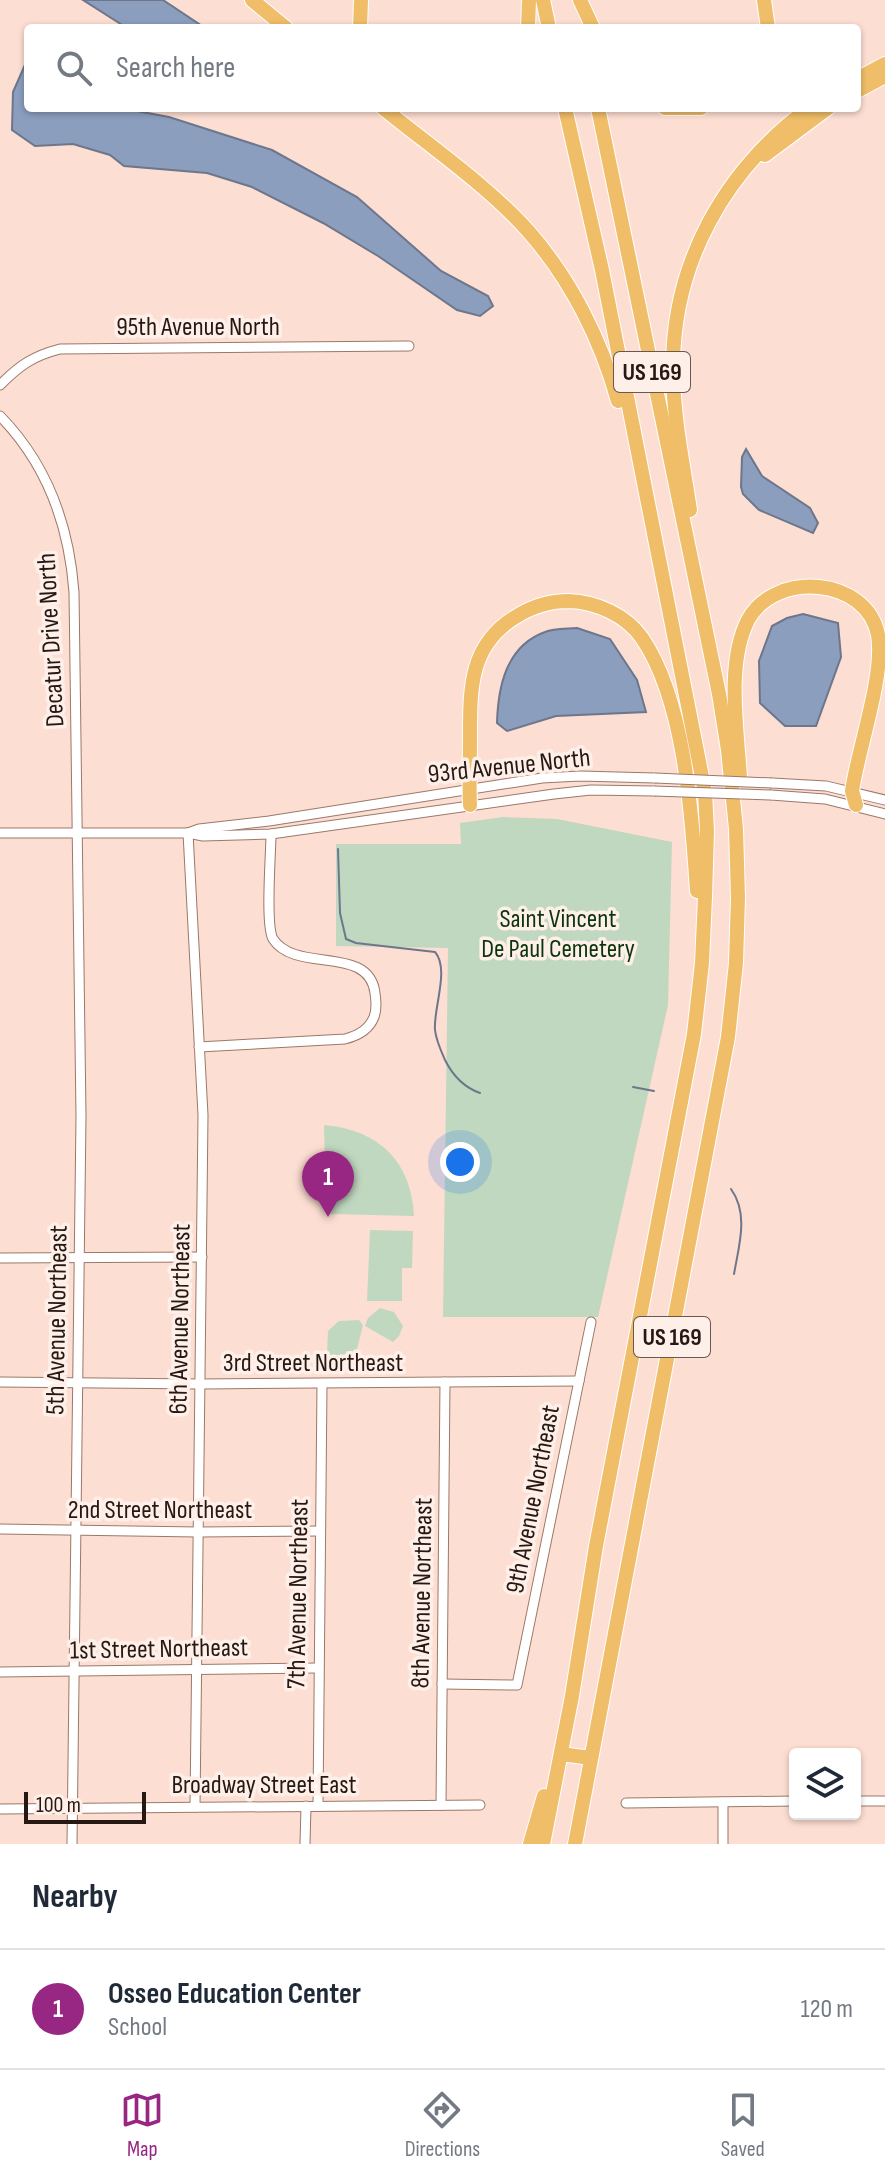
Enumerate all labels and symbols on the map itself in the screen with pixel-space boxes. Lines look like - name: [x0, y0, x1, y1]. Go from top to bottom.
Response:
- street label: 95th Avenue North: [116, 312, 280, 343]
- road number: US 169: [614, 352, 690, 392]
- street label: Decatur Drive North: [31, 552, 72, 728]
- street label: 93rd Avenue North: [426, 743, 592, 790]
- park label: Saint Vincent De Paul Cemetery: [481, 904, 635, 965]
- your location: [440, 1142, 480, 1182]
- pin: 1: [302, 1151, 354, 1217]
- street label: 6th Avenue Northeast: [163, 1223, 198, 1415]
- street label: 5th Avenue Northeast: [40, 1225, 75, 1415]
- road number: US 169: [634, 1317, 710, 1357]
- street label: 3rd Street Northeast: [223, 1348, 403, 1379]
- street label: 9th Avenue Northeast: [500, 1402, 567, 1596]
- street label: 2nd Street Northeast: [68, 1495, 252, 1526]
- street label: 8th Avenue Northeast: [405, 1497, 440, 1689]
- street label: 7th Avenue Northeast: [281, 1499, 316, 1689]
- street label: 1st Street Northeast: [70, 1632, 248, 1667]
- street label: Broadway Street East: [171, 1770, 357, 1801]
- scale bar: [24, 1788, 146, 1824]

